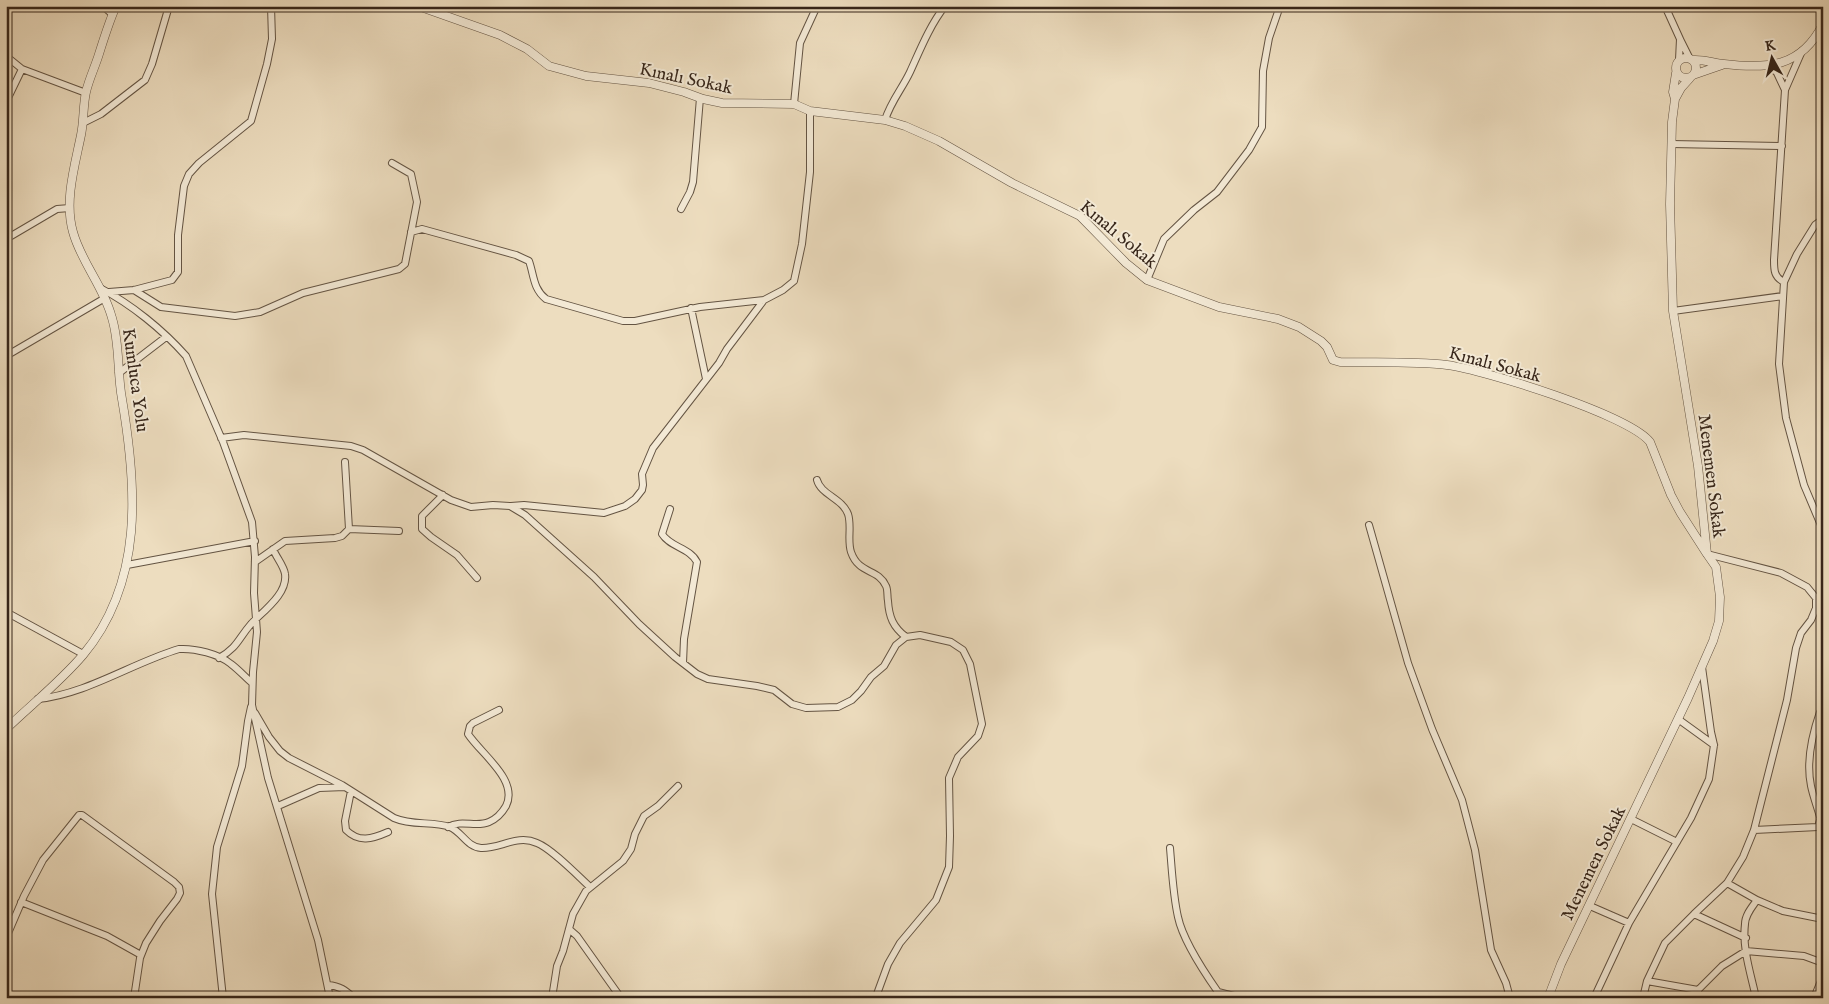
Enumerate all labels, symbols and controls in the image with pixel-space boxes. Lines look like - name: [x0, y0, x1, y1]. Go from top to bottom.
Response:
- north arrow: [1746, 32, 1796, 82]
- text: K: [1764, 36, 1777, 56]
- street label: Kınalı Sokak: [637, 58, 735, 101]
- street label: Kınalı Sokak: [1074, 196, 1162, 275]
- street label: Kumluca Yolu: [116, 327, 153, 434]
- street label: Kınalı Sokak: [1446, 342, 1544, 389]
- street label: Menemen Sokak: [1692, 413, 1730, 540]
- street label: Menemen Sokak: [1557, 802, 1632, 925]

